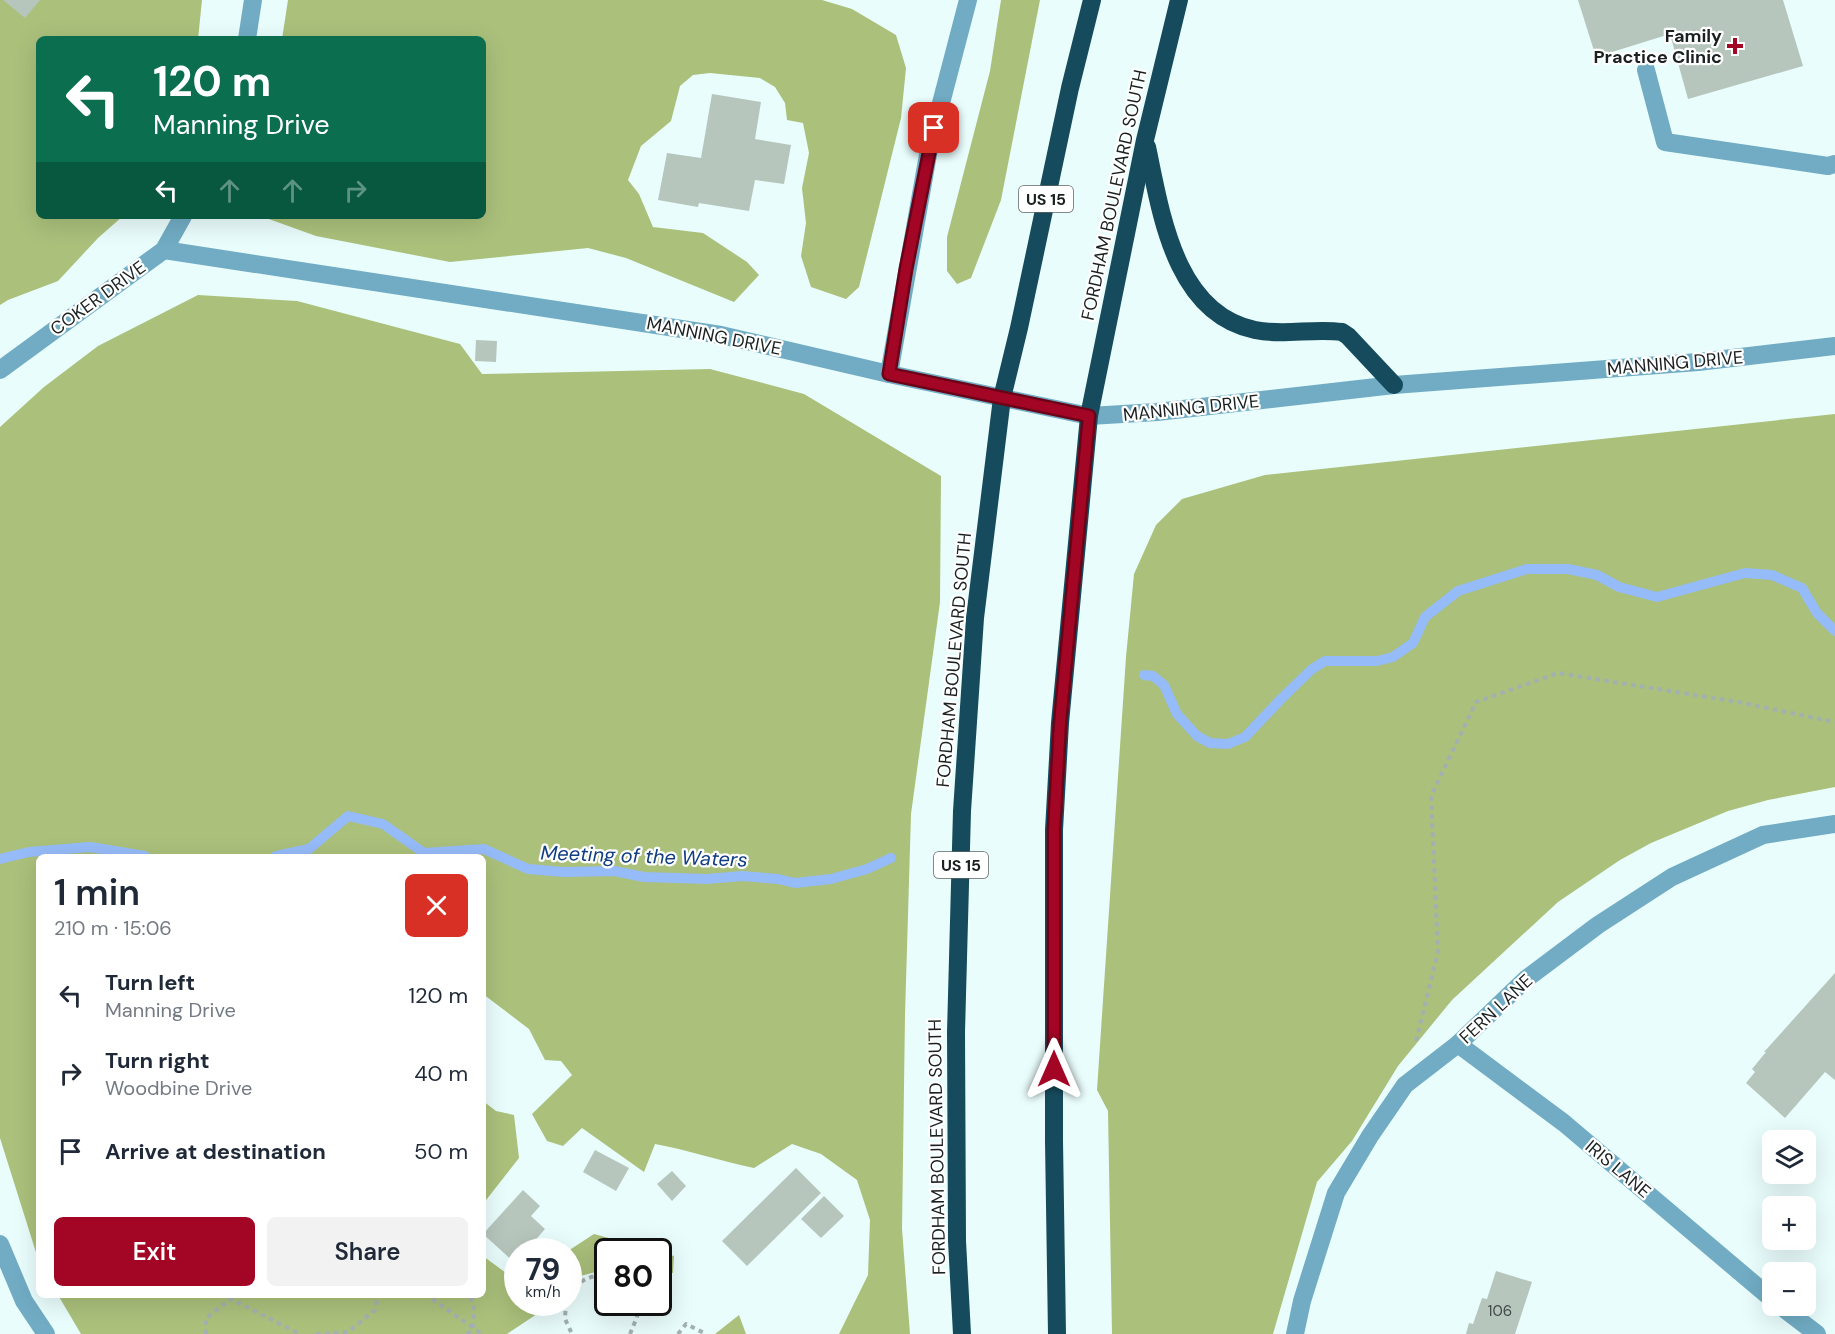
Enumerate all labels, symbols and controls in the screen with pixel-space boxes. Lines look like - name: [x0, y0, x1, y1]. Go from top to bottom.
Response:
- place label: Family Practice Clinic: [1594, 24, 1722, 69]
- marker: Family Practice Clinic: [1726, 37, 1744, 55]
- text: 120 m: [153, 54, 271, 109]
- icon: left: [54, 60, 132, 138]
- street label: FORDHAM BOULEVARD SOUTH: [1076, 67, 1152, 323]
- pin: [908, 102, 959, 153]
- text: Manning Drive: [153, 107, 330, 142]
- icon: arrive: [917, 111, 950, 144]
- icon: left: [150, 174, 183, 207]
- icon: ahead: [213, 174, 246, 207]
- icon: ahead: [276, 174, 309, 207]
- icon: right: [339, 174, 372, 207]
- road number: US 15: [1019, 186, 1073, 212]
- street label: COKER DRIVE: [45, 255, 151, 341]
- street label: MANNING DRIVE: [645, 311, 783, 361]
- street label: MANNING DRIVE: [1606, 345, 1744, 381]
- street label: MANNING DRIVE: [1122, 389, 1260, 427]
- street label: FORDHAM BOULEVARD SOUTH: [931, 532, 977, 788]
- water label: Meeting of the Waters: [540, 839, 748, 873]
- road number: US 15: [934, 852, 988, 878]
- text: 1 min: [54, 869, 140, 916]
- button: close: [405, 874, 468, 937]
- text: 210 m · 15:06: [54, 915, 172, 941]
- text: Turn left: [105, 968, 195, 997]
- street label: FERN LANE: [1454, 969, 1538, 1049]
- icon: left: [54, 979, 87, 1012]
- text: 120 m: [408, 981, 468, 1010]
- text: Manning Drive: [105, 997, 236, 1023]
- street label: FORDHAM BOULEVARD SOUTH: [923, 1019, 951, 1275]
- position arrow: [1022, 1037, 1086, 1101]
- text: Turn right: [105, 1046, 210, 1075]
- icon: right: [54, 1057, 87, 1090]
- text: 40 m: [414, 1059, 468, 1088]
- text: Woodbine Drive: [105, 1075, 252, 1101]
- map controls: [1762, 1130, 1816, 1316]
- button: layers: [1762, 1130, 1816, 1184]
- icon: arrive: [54, 1135, 87, 1168]
- street label: IRIS LANE: [1580, 1135, 1656, 1203]
- text: Arrive at destination: [105, 1137, 326, 1166]
- text: 50 m: [414, 1137, 468, 1166]
- button: +: [1762, 1196, 1816, 1250]
- button: Exit: [54, 1217, 255, 1286]
- button: Share: [267, 1217, 468, 1286]
- speed limit sign: 80: [594, 1238, 672, 1316]
- text: 79: [526, 1250, 560, 1289]
- button: −: [1762, 1262, 1816, 1316]
- text: km/h: [525, 1282, 561, 1302]
- house number: 106: [1488, 1301, 1512, 1321]

